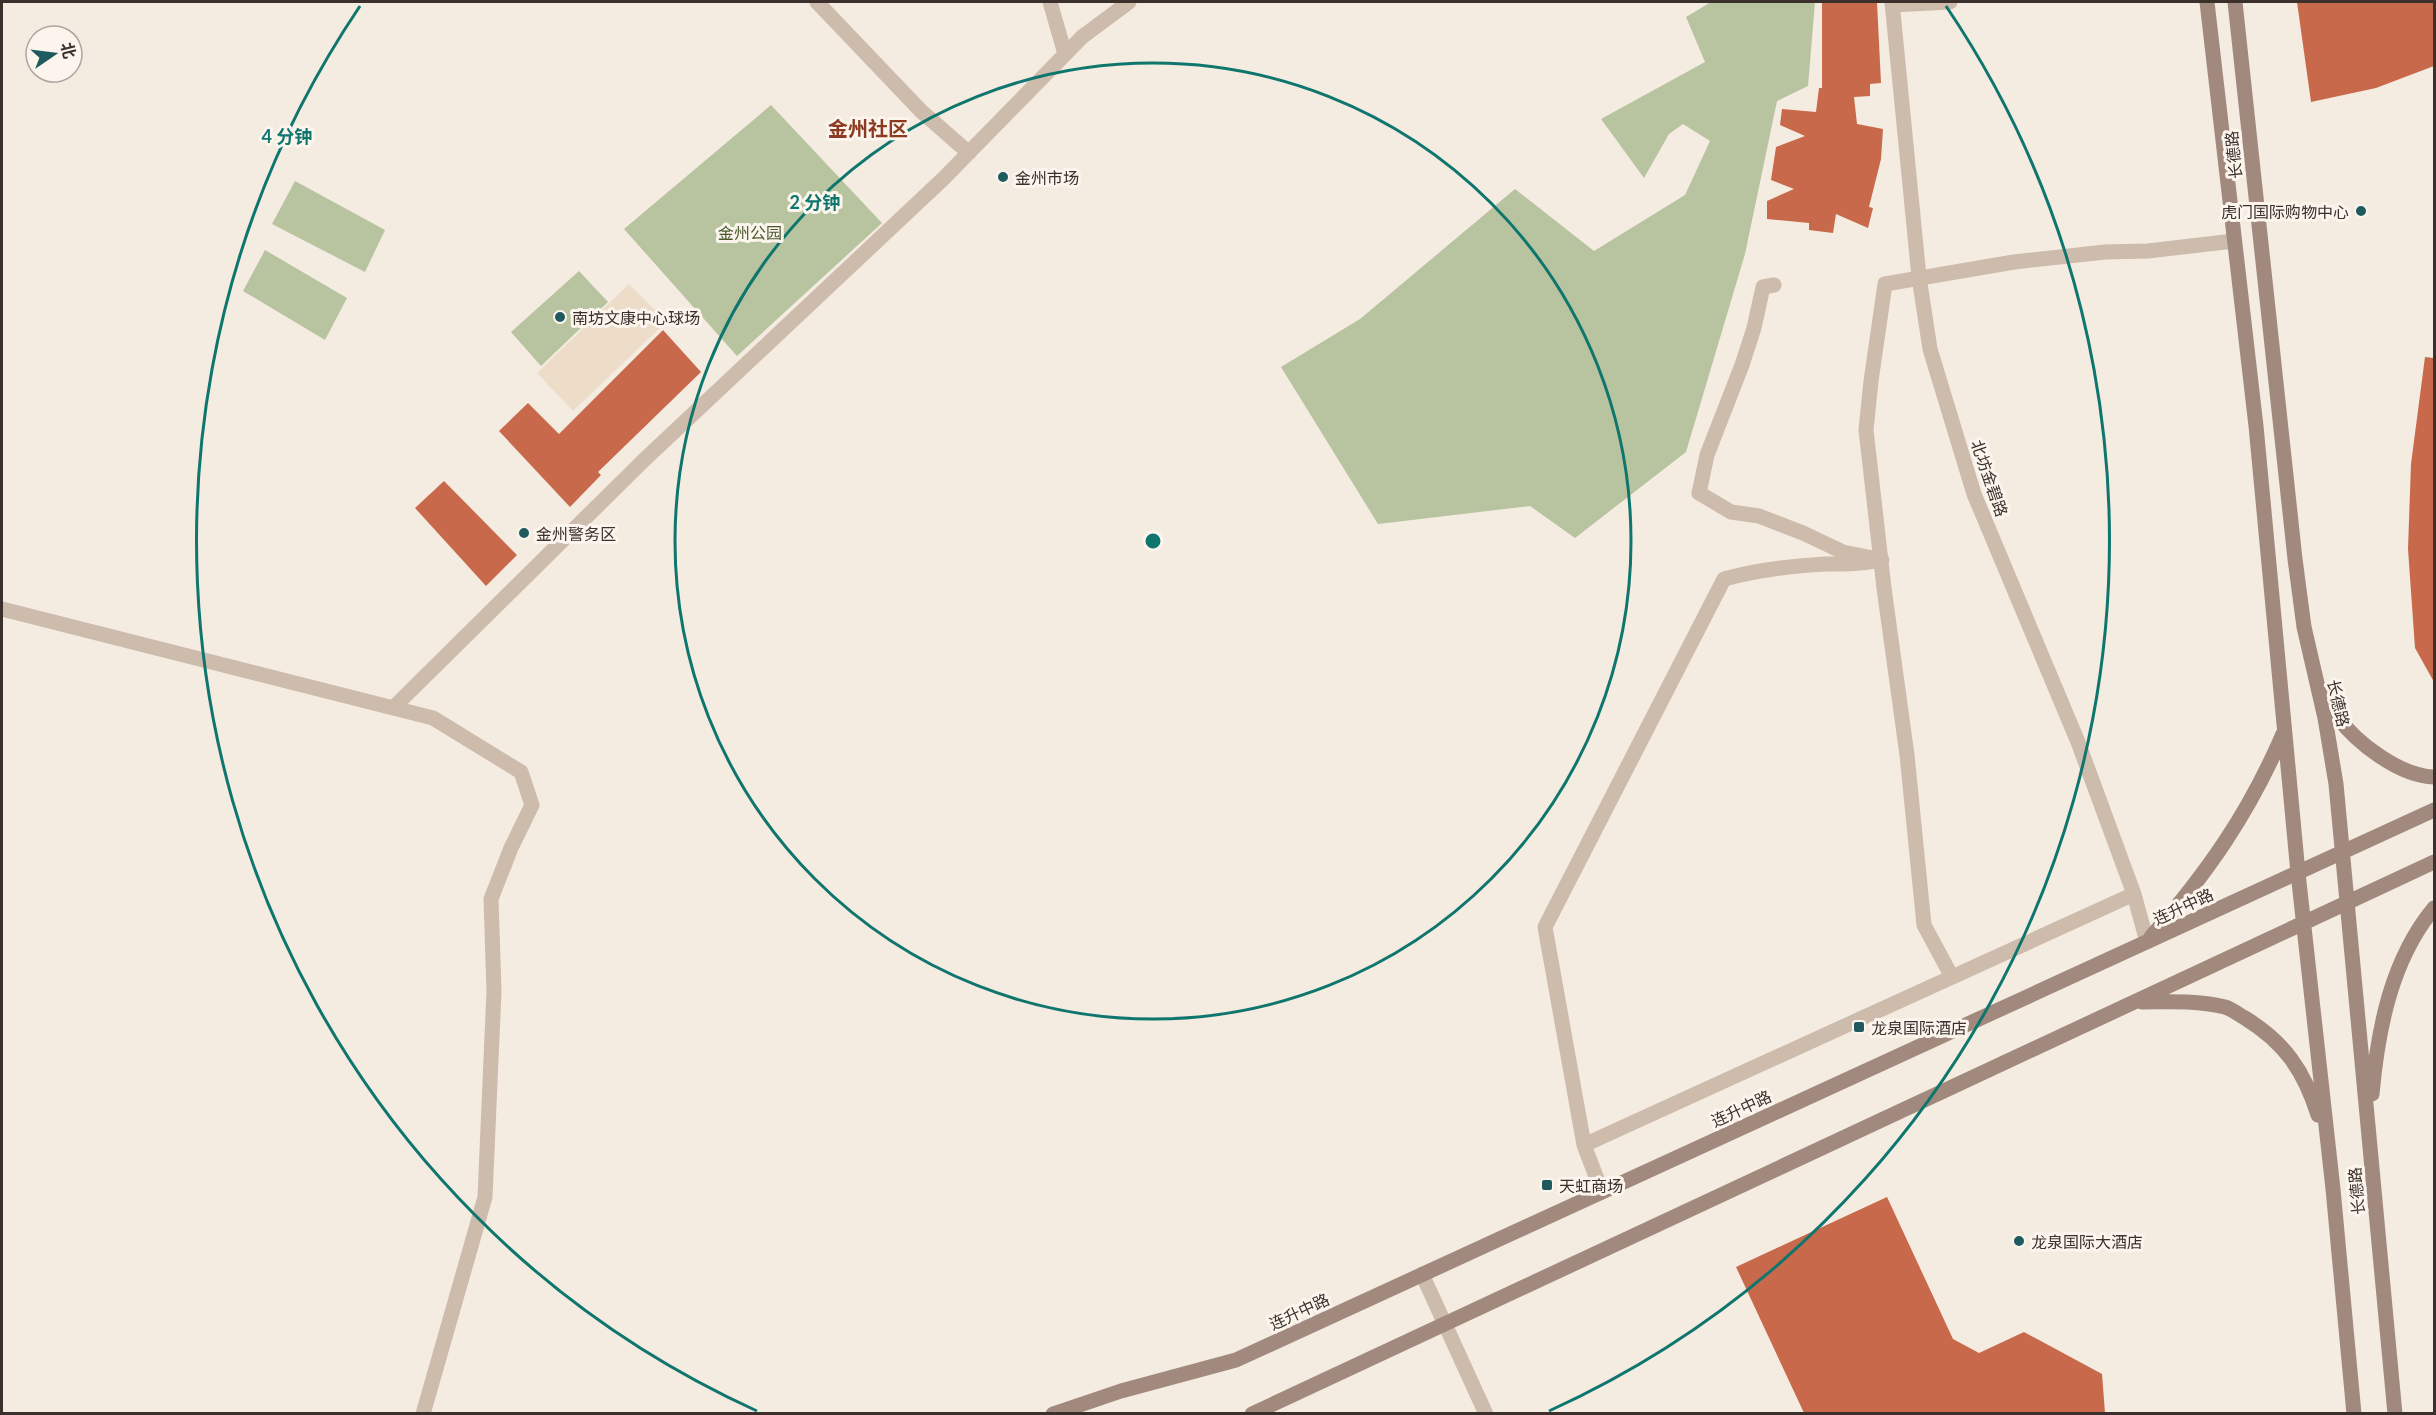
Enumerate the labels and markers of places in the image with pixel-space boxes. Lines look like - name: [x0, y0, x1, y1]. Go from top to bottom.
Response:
- place label: 金州市场: [1015, 168, 1079, 187]
- marker: 金州市场: [996, 170, 1010, 184]
- place label: 虎门国际购物中心: [2221, 202, 2349, 221]
- marker: 虎门国际购物中心: [2354, 204, 2368, 218]
- place label: 南坊文康中心球场: [572, 308, 700, 327]
- marker: 南坊文康中心球场: [553, 310, 567, 324]
- place label: 金州警务区: [536, 524, 616, 543]
- marker: 金州警务区: [517, 526, 531, 540]
- centre of rings: [1143, 531, 1163, 551]
- place label: 龙泉国际酒店: [1871, 1018, 1967, 1037]
- marker: 龙泉国际酒店: [1852, 1020, 1866, 1034]
- place label: 天虹商场: [1559, 1176, 1623, 1195]
- marker: 天虹商场: [1540, 1178, 1554, 1192]
- place label: 龙泉国际大酒店: [2031, 1232, 2143, 1251]
- marker: 龙泉国际大酒店: [2012, 1234, 2026, 1248]

